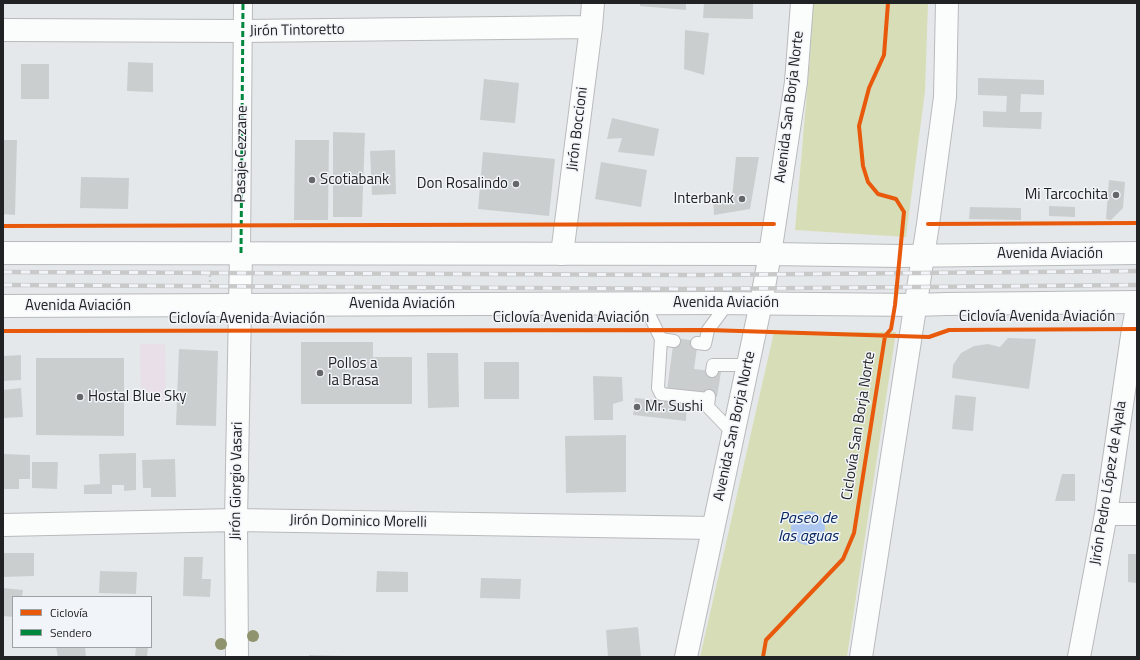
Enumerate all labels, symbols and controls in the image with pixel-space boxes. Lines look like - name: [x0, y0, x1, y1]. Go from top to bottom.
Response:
- street label: Jirón Tintoretto: [249, 21, 345, 41]
- street label: Avenida San Borja Norte: [772, 30, 808, 184]
- street label: Jirón Boccioni: [564, 86, 592, 172]
- street label: Pasaje Cezzane: [232, 105, 252, 203]
- place label: Scotiabank: [320, 171, 389, 189]
- marker: Scotiabank: [307, 175, 317, 185]
- place label: Don Rosalindo: [417, 175, 508, 193]
- marker: Don Rosalindo: [511, 179, 521, 189]
- place label: Mi Tarcochita: [1025, 186, 1108, 204]
- place label: Interbank: [674, 190, 734, 208]
- marker: Mi Tarcochita: [1111, 190, 1121, 200]
- marker: Interbank: [737, 194, 747, 204]
- street label: Avenida Aviación: [997, 245, 1103, 263]
- street label: Avenida Aviación: [673, 294, 779, 312]
- street label: Avenida Aviación: [349, 295, 455, 313]
- street label: Avenida Aviación: [25, 297, 131, 315]
- street label: Ciclovía Avenida Aviación: [959, 308, 1115, 326]
- street label: Ciclovía Avenida Aviación: [493, 309, 649, 327]
- street label: Ciclovía Avenida Aviación: [169, 310, 325, 328]
- street label: Avenida San Borja Norte: [710, 349, 760, 503]
- street label: Ciclovía San Borja Norte: [838, 351, 880, 501]
- place label: Pollos a la Brasa: [328, 355, 379, 390]
- marker: Pollos a la Brasa: [315, 368, 325, 378]
- place label: Hostal Blue Sky: [88, 388, 187, 406]
- marker: Hostal Blue Sky: [75, 392, 85, 402]
- place label: Mr. Sushi: [645, 398, 703, 416]
- street label: Jirón Pedro López de Ayala: [1087, 399, 1131, 567]
- marker: Mr. Sushi: [632, 402, 642, 412]
- street label: Jirón Giorgio Vasari: [227, 422, 247, 540]
- water label: Paseo de las aguas: [778, 509, 838, 547]
- street label: Jirón Dominico Morelli: [289, 512, 427, 532]
- legend: [12, 596, 152, 648]
- text: Ciclovía: [50, 603, 88, 622]
- text: Sendero: [50, 623, 92, 642]

